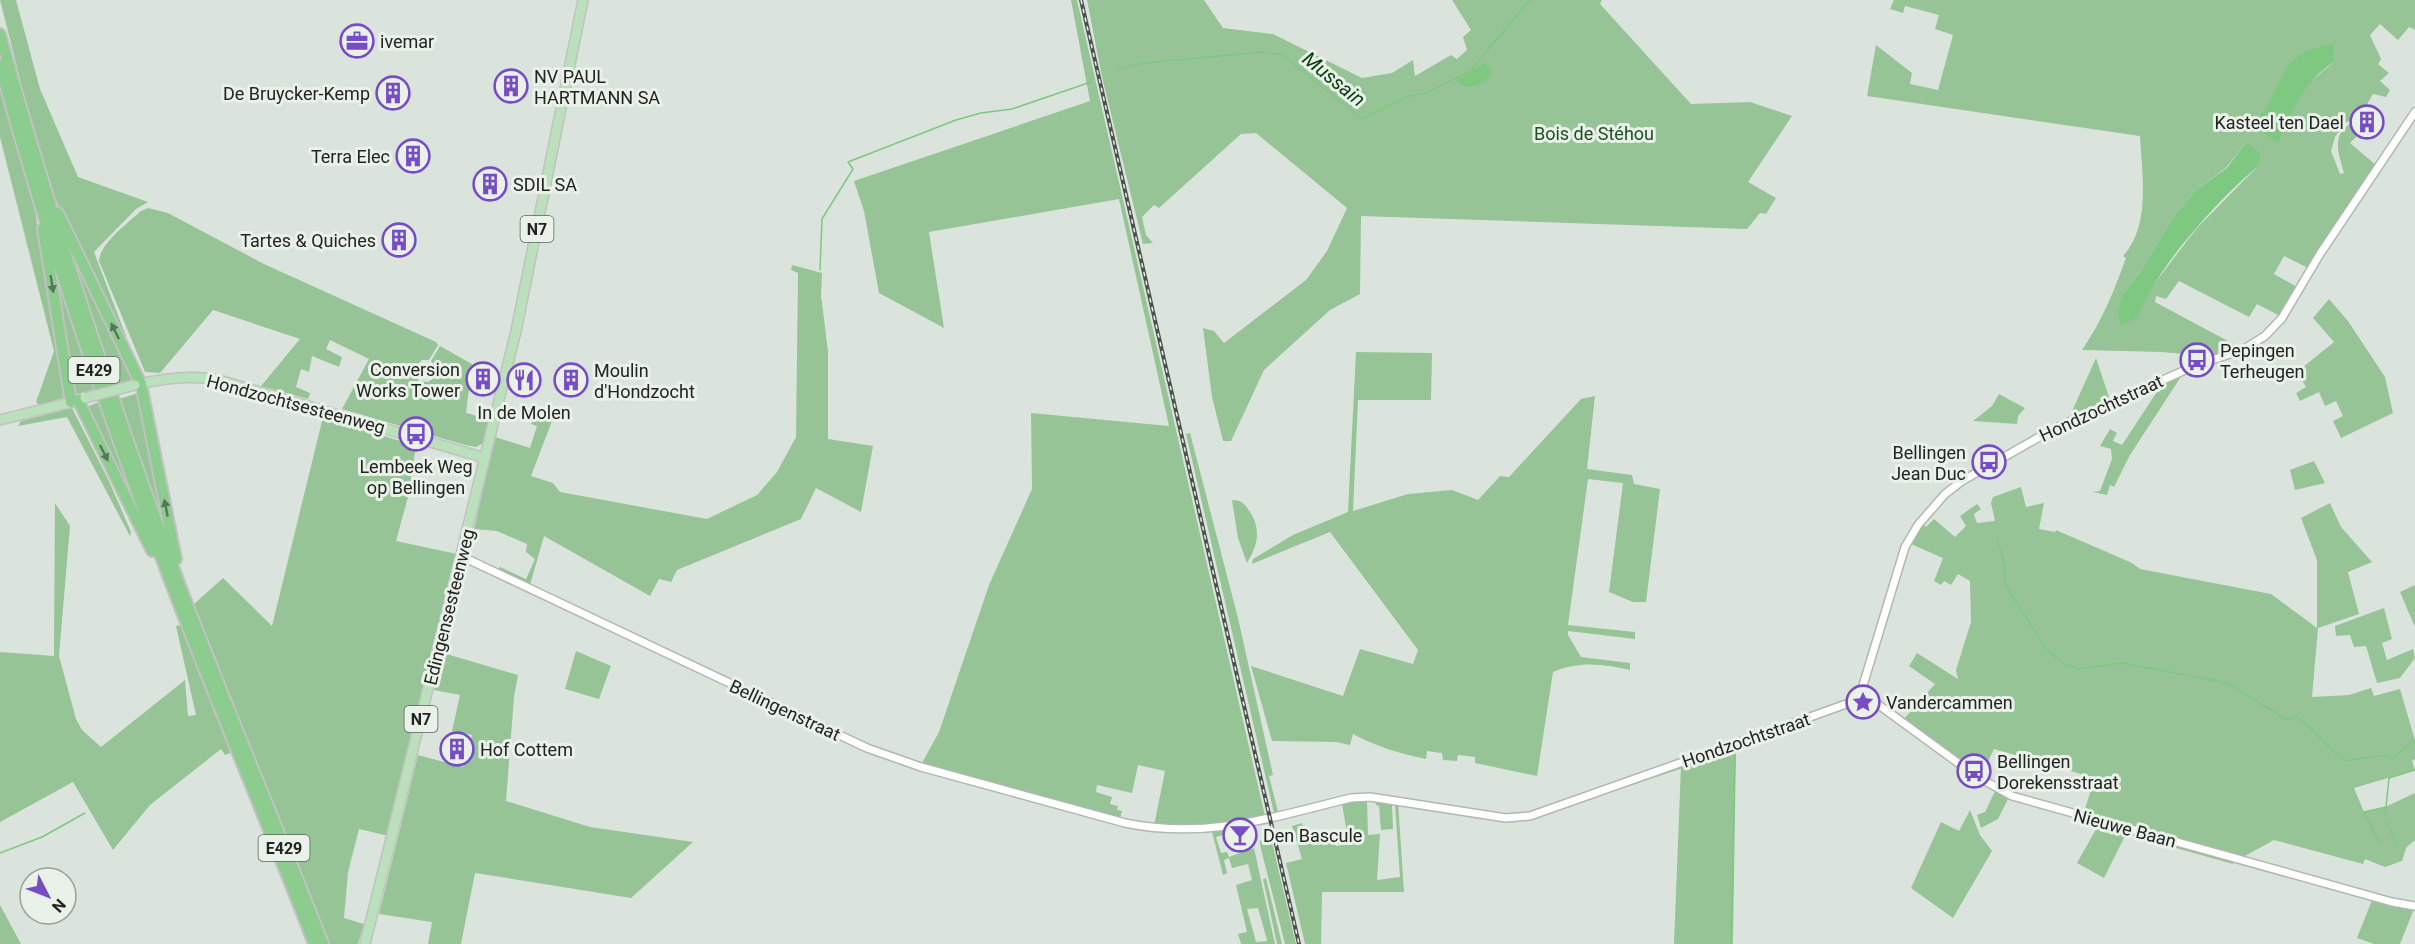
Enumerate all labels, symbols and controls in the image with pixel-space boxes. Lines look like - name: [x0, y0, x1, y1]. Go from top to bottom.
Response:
- office icon: ivemar: [339, 23, 375, 59]
- place label: ivemar: [380, 31, 434, 52]
- water label: Mussain: [1298, 47, 1370, 111]
- place label: NV PAUL HARTMANN SA: [534, 66, 660, 108]
- building icon: NV PAUL HARTMANN SA: [493, 68, 529, 104]
- building icon: De Bruycker-Kemp: [375, 75, 411, 111]
- place label: De Bruycker-Kemp: [223, 83, 370, 104]
- building icon: Kasteel ten Dael: [2349, 104, 2385, 140]
- place label: Kasteel ten Dael: [2214, 112, 2344, 133]
- park label: Bois de Stéhou: [1534, 123, 1654, 144]
- building icon: Terra Elec: [395, 138, 431, 174]
- place label: Terra Elec: [311, 146, 390, 167]
- building icon: SDIL SA: [472, 166, 508, 202]
- place label: SDIL SA: [513, 174, 577, 195]
- road number: N7: [520, 216, 554, 242]
- building icon: Tartes & Quiches: [381, 222, 417, 258]
- place label: Tartes & Quiches: [240, 230, 376, 251]
- one-way arrow: [48, 274, 57, 293]
- one-way arrow: [110, 323, 120, 340]
- place label: Pepingen Terheugen: [2220, 340, 2305, 382]
- bus stop icon: Pepingen Terheugen: [2179, 342, 2215, 378]
- road number: E429: [68, 357, 119, 383]
- place label: Conversion Works Tower: [356, 359, 460, 401]
- place label: Moulin d'Hondzocht: [594, 360, 695, 402]
- building icon: Conversion Works Tower: [465, 361, 501, 397]
- restaurant icon: In de Molen: [506, 362, 542, 398]
- building icon: Moulin d'Hondzocht: [553, 362, 589, 398]
- street label: Hondzochtsesteenweg: [205, 370, 387, 438]
- street label: Hondzochtstraat: [2036, 370, 2166, 446]
- place label: In de Molen: [477, 402, 571, 423]
- bus stop icon: Lembeek Weg op Bellingen: [398, 416, 434, 452]
- place label: Bellingen Jean Duc: [1891, 442, 1966, 484]
- one-way arrow: [98, 444, 108, 462]
- bus stop icon: Bellingen Jean Duc: [1971, 444, 2007, 480]
- place label: Lembeek Weg op Bellingen: [359, 456, 473, 498]
- one-way arrow: [161, 498, 170, 517]
- street label: Edingensesteenweg: [419, 527, 479, 687]
- street label: Bellingenstraat: [726, 675, 844, 745]
- place icon: Vandercammen: [1845, 684, 1881, 720]
- place label: Vandercammen: [1886, 692, 2013, 713]
- road number: N7: [404, 706, 438, 732]
- street label: Hondzochtstraat: [1679, 708, 1813, 772]
- building icon: Hof Cottem: [439, 731, 475, 767]
- place label: Hof Cottem: [480, 739, 573, 760]
- place label: Bellingen Dorekensstraat: [1997, 751, 2119, 793]
- bus stop icon: Bellingen Dorekensstraat: [1956, 753, 1992, 789]
- street label: Nieuwe Baan: [2072, 804, 2178, 852]
- bar icon: Den Bascule: [1222, 817, 1258, 853]
- place label: Den Bascule: [1263, 825, 1362, 846]
- road number: E429: [258, 835, 310, 861]
- north arrow: [18, 866, 78, 926]
- text: N: [48, 895, 70, 916]

